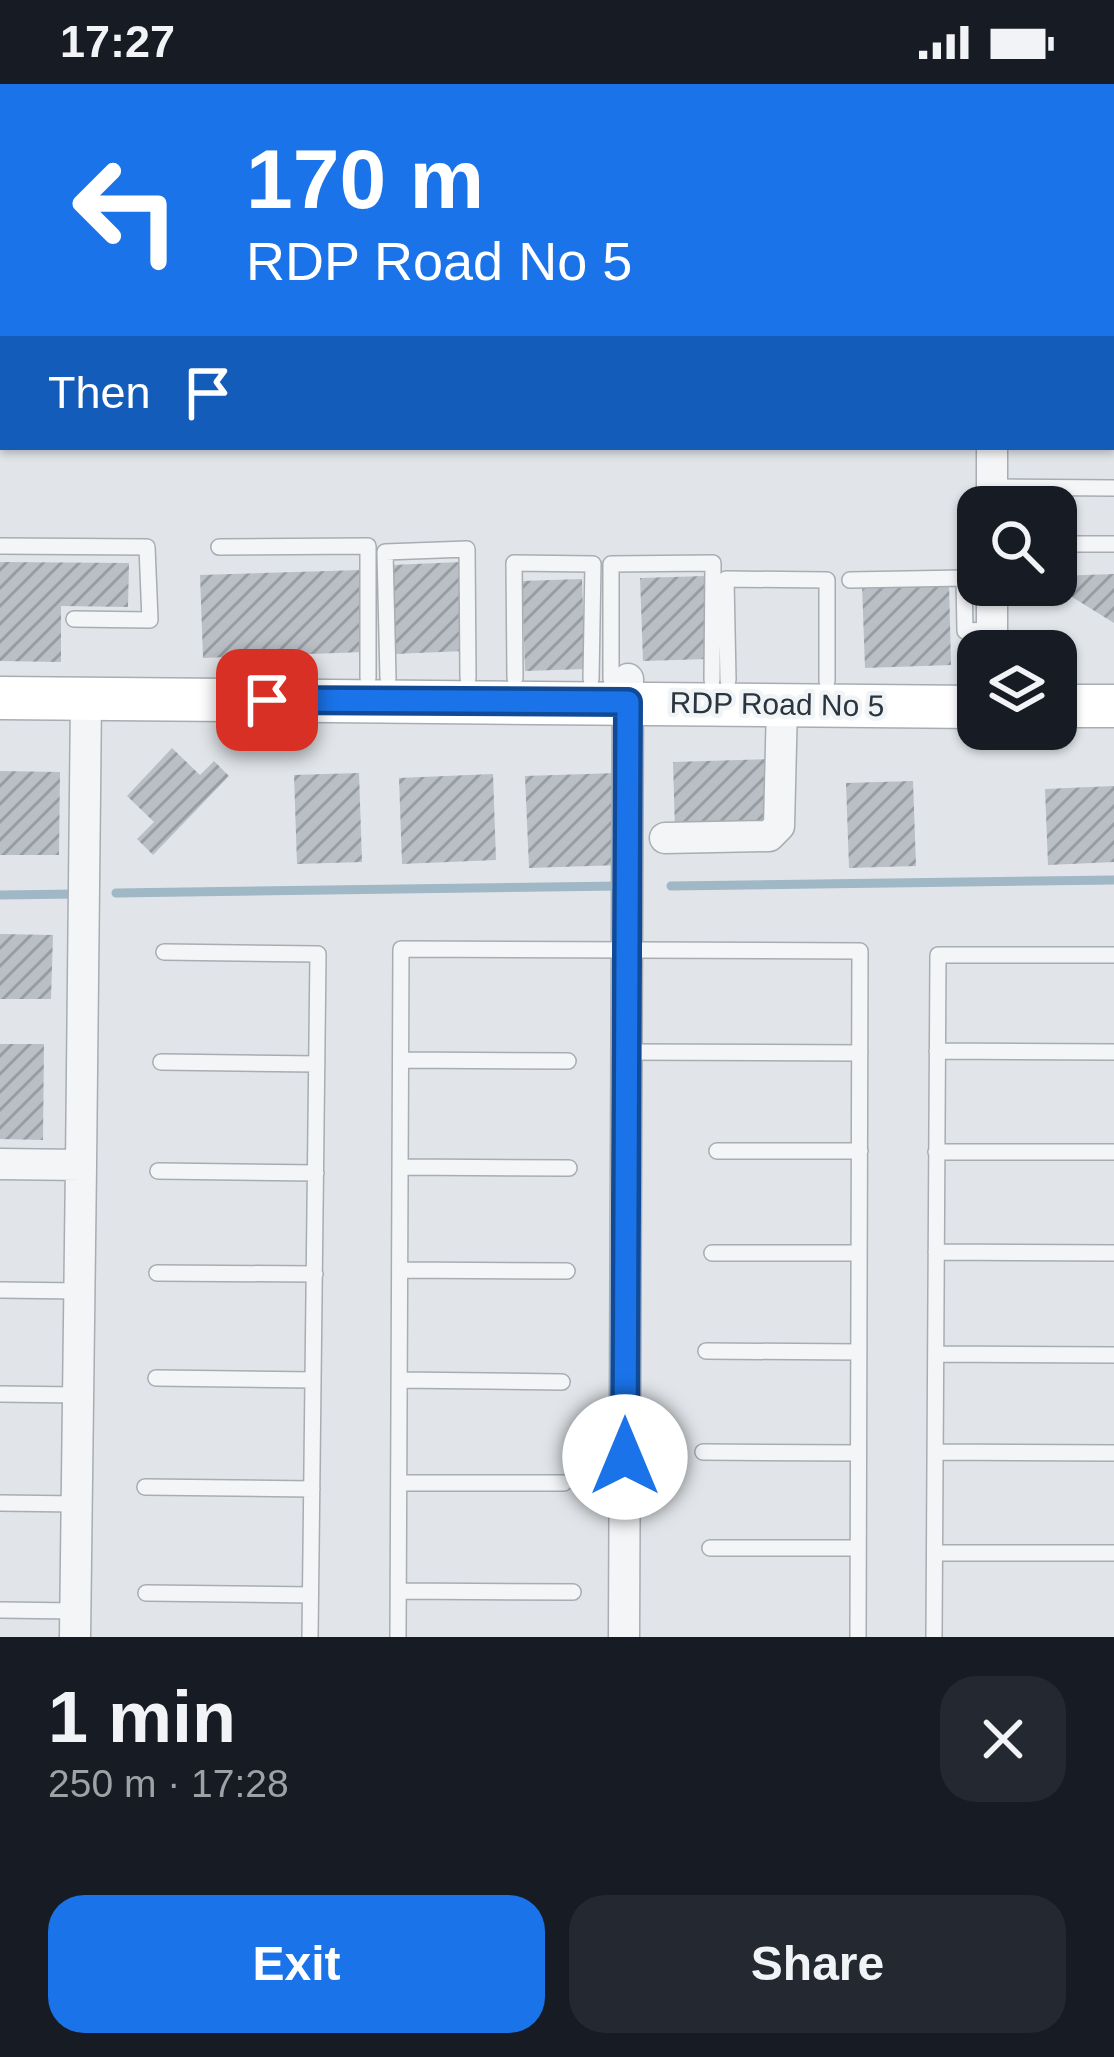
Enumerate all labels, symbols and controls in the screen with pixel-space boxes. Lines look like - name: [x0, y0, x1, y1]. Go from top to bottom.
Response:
- text: 17:27: [60, 16, 175, 67]
- icon: left: [48, 132, 204, 288]
- text: 170 m: [246, 132, 484, 226]
- text: RDP Road No 5: [246, 231, 632, 291]
- icon: arrive: [175, 360, 241, 426]
- text: Then: [48, 367, 151, 418]
- map controls: [957, 486, 1077, 750]
- button: search: [957, 486, 1077, 606]
- button: layers: [957, 630, 1077, 750]
- pin: [216, 649, 318, 751]
- icon: arrive: [234, 667, 300, 733]
- street label: RDP Road No 5: [669, 686, 885, 722]
- position arrow: [562, 1394, 688, 1520]
- button: close: [940, 1676, 1066, 1802]
- text: 1 min: [48, 1677, 236, 1757]
- text: 250 m · 17:28: [48, 1762, 289, 1805]
- button: Exit: [48, 1895, 545, 2033]
- button: Share: [569, 1895, 1066, 2033]

